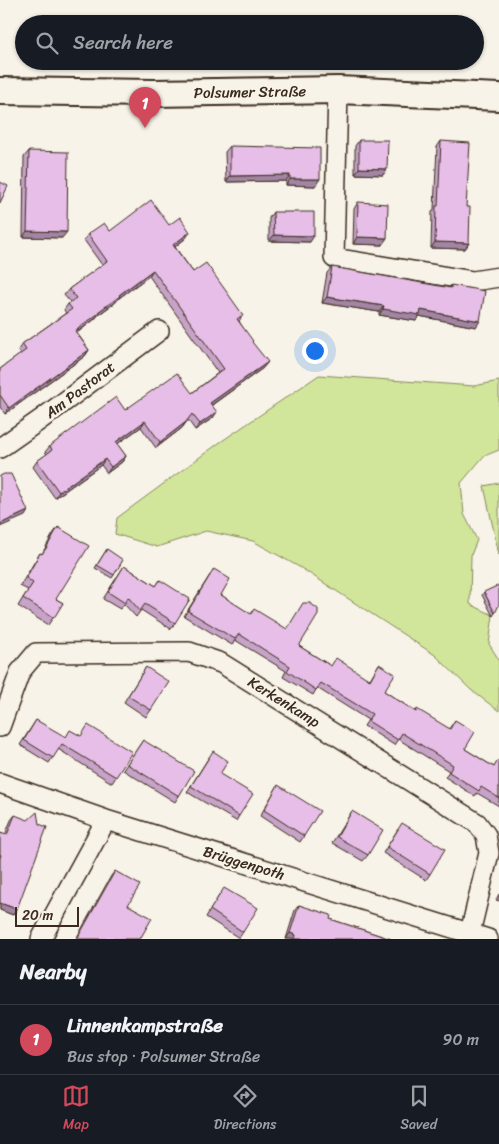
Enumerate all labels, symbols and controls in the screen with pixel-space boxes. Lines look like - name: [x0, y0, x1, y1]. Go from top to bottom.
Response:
- search box: [15, 15, 484, 70]
- text: Search here: [73, 26, 173, 59]
- icon: search: [33, 29, 61, 57]
- street label: Polsumer Straße: [194, 78, 307, 106]
- pin: 1: [129, 87, 161, 128]
- your location: [302, 338, 328, 364]
- street label: Am Pastorat: [38, 354, 121, 426]
- street label: Kerkenkamp: [242, 669, 326, 735]
- street label: Brüggenpoth: [200, 838, 288, 888]
- text: 20 m: [22, 903, 53, 928]
- scale bar: [15, 904, 79, 927]
- text: Nearby: [20, 953, 86, 991]
- text: Linnenkampstraße: [67, 1009, 223, 1042]
- text: 1: [33, 1025, 39, 1054]
- text: 90 m: [443, 1025, 479, 1054]
- text: Bus stop · Polsumer Straße: [67, 1042, 260, 1071]
- tab: Map: [62, 1082, 90, 1137]
- tab: Directions: [214, 1082, 276, 1137]
- tab: Saved: [400, 1082, 437, 1137]

